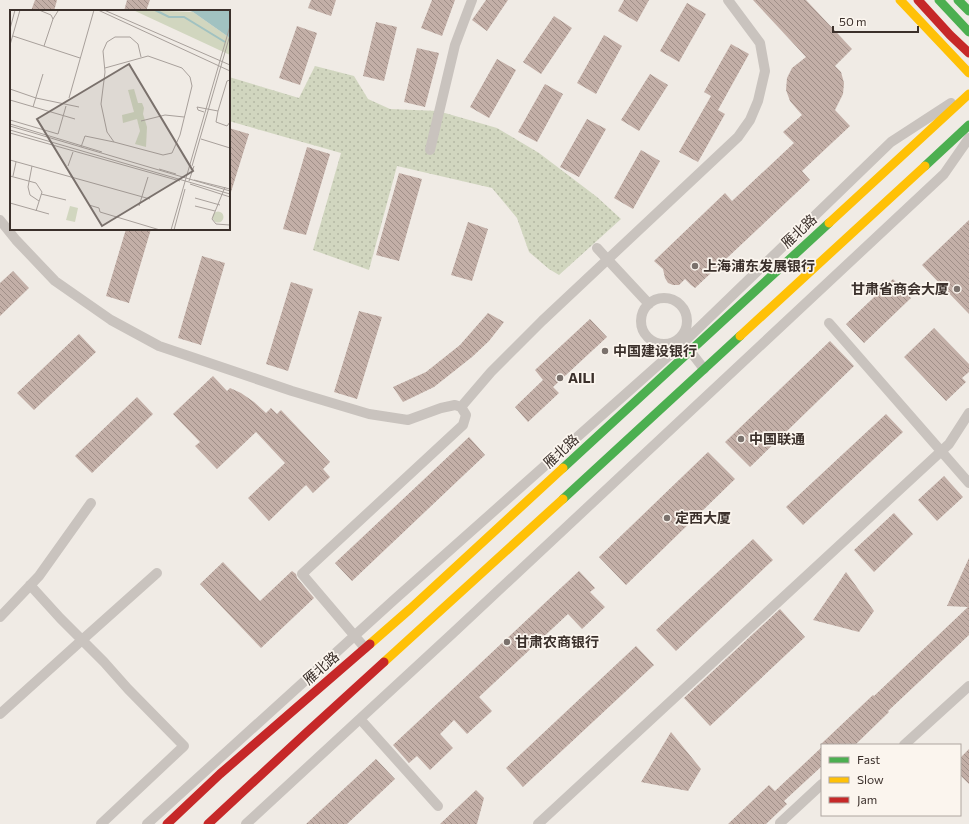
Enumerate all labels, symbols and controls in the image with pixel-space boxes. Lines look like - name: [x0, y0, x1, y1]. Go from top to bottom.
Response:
- scale bar: [833, 8, 918, 34]
- inset map: [10, 10, 230, 230]
- text: 50 m: [839, 14, 867, 28]
- street label: 雁北路: [778, 210, 820, 251]
- place label: 上海浦东发展银行: [703, 257, 815, 274]
- marker: 上海浦东发展银行: [690, 261, 700, 271]
- place label: 甘肃省商会大厦: [851, 280, 949, 297]
- marker: 甘肃省商会大厦: [952, 284, 962, 294]
- place label: 中国建设银行: [613, 342, 697, 359]
- marker: 中国建设银行: [600, 346, 610, 356]
- place label: AILI: [568, 369, 595, 386]
- marker: AILI: [555, 373, 565, 383]
- street label: 雁北路: [540, 430, 582, 471]
- place label: 中国联通: [749, 430, 805, 447]
- marker: 中国联通: [736, 434, 746, 444]
- place label: 定西大厦: [675, 509, 731, 526]
- marker: 定西大厦: [662, 513, 672, 523]
- place label: 甘肃农商银行: [515, 633, 599, 650]
- marker: 甘肃农商银行: [502, 637, 512, 647]
- street label: 雁北路: [299, 647, 342, 688]
- legend: [821, 744, 961, 816]
- text: Fast: [857, 752, 880, 766]
- text: Slow: [857, 772, 884, 786]
- text: Jam: [857, 792, 877, 807]

